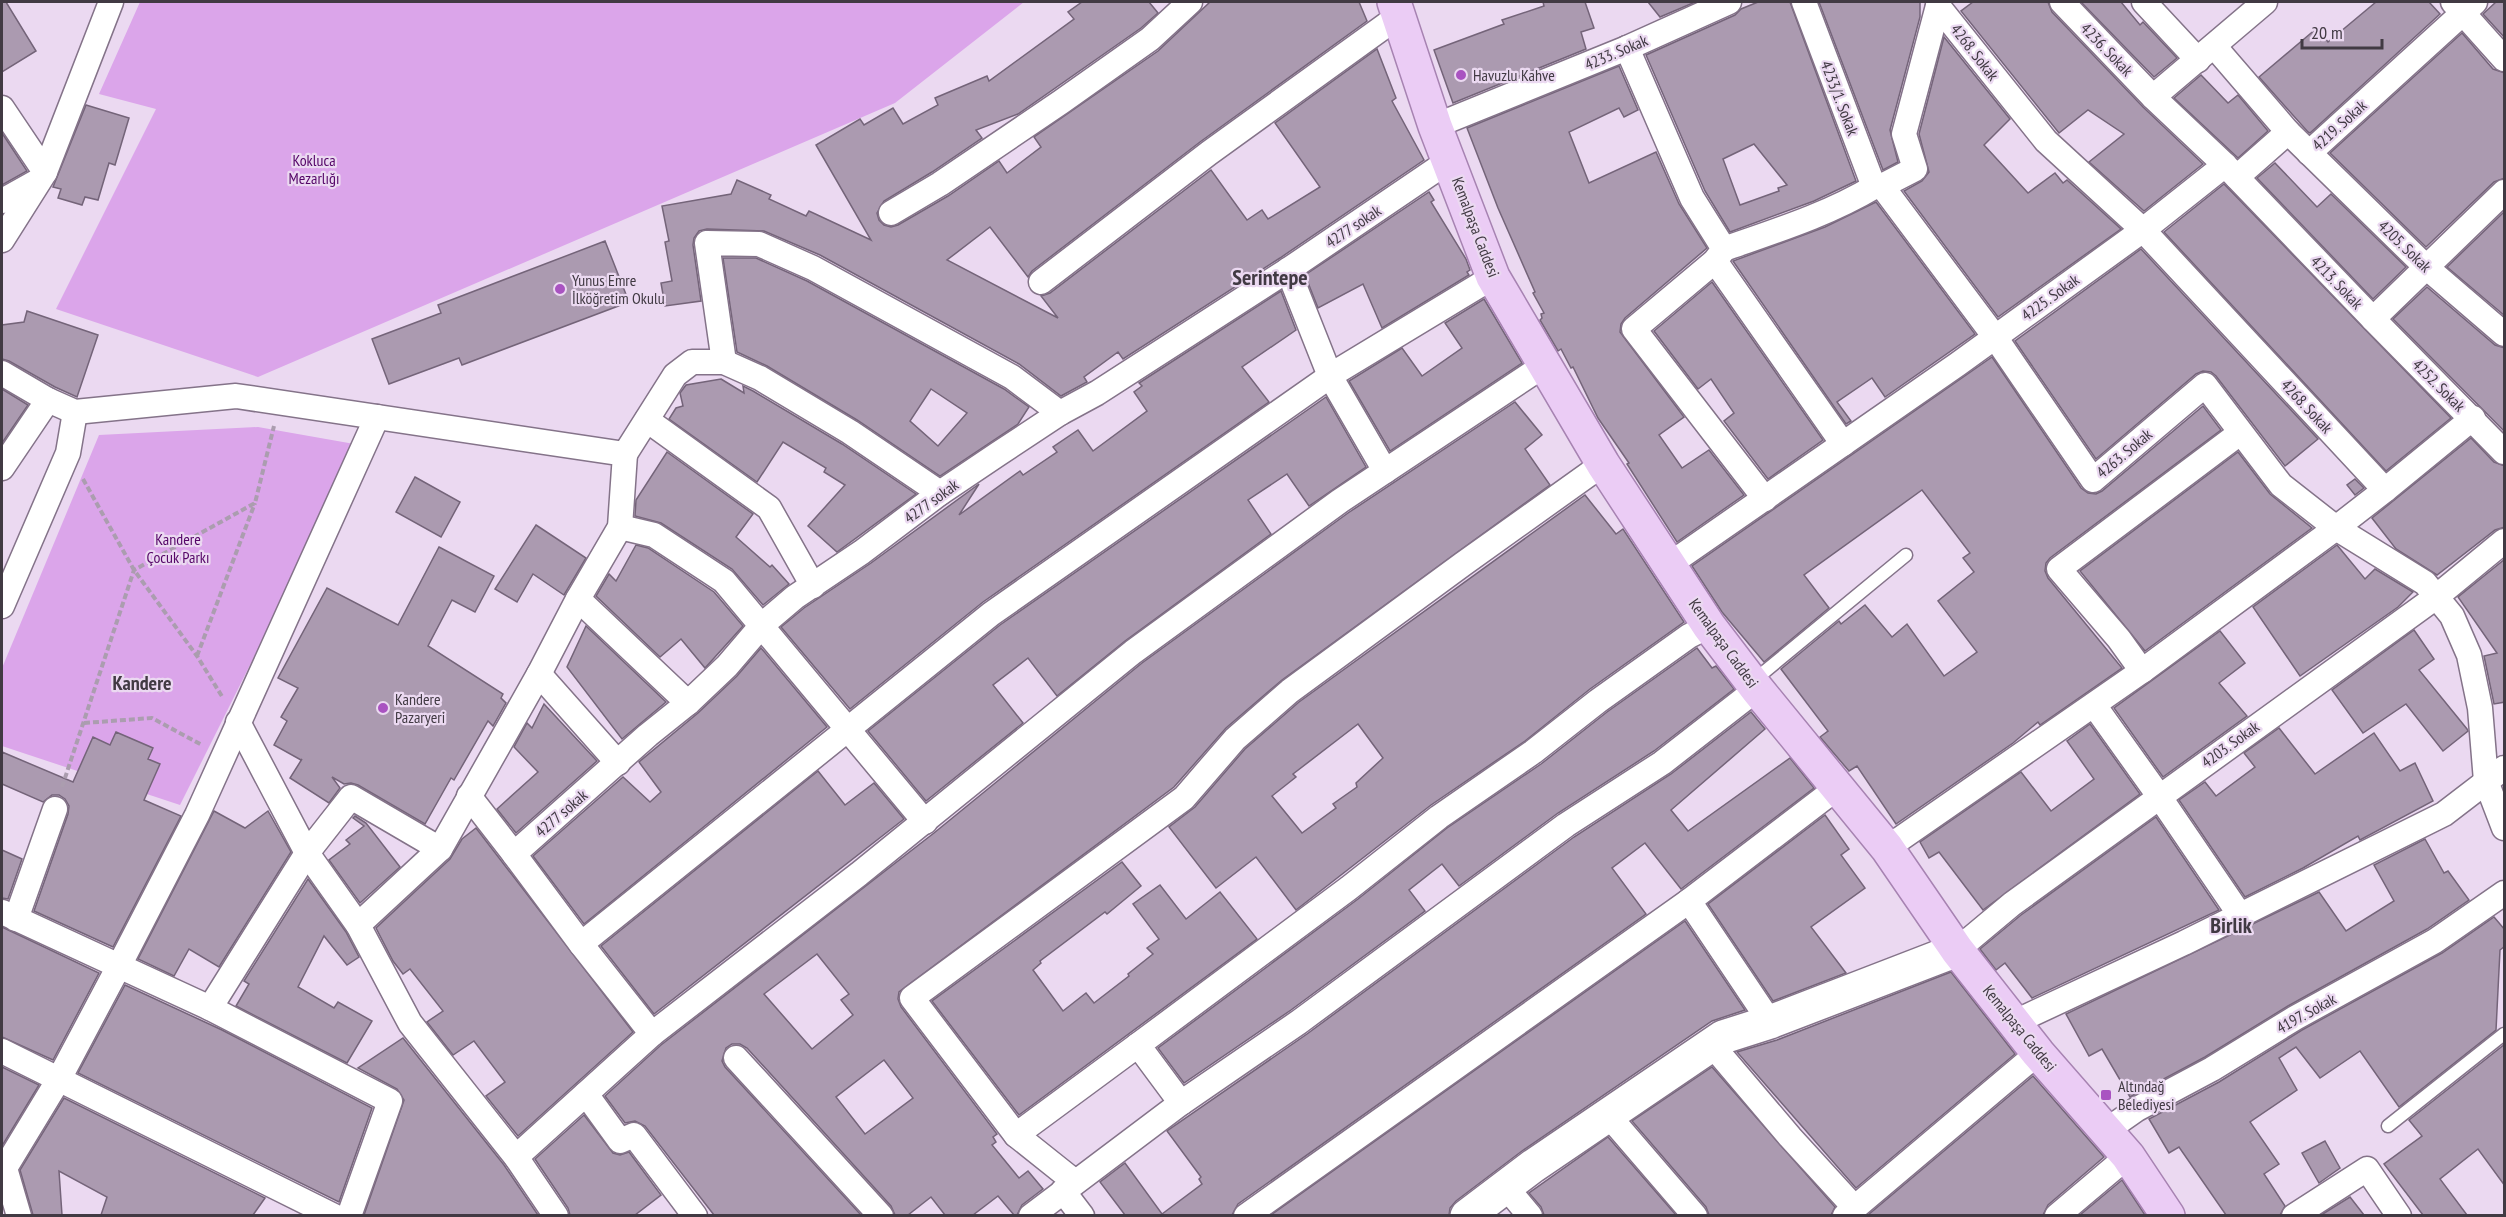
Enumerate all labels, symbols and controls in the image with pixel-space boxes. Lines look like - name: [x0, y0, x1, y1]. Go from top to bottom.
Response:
- scale bar: [2302, 12, 2382, 50]
- street label: 4236. Sokak: [2077, 18, 2138, 80]
- street label: 4268. Sokak: [1947, 20, 2004, 85]
- text: 20 m: [2311, 21, 2343, 44]
- street label: 4233. Sokak: [1581, 29, 1651, 74]
- street label: 4233/1. Sokak: [1817, 58, 1864, 139]
- place label: Havuzlu Kahve: [1473, 65, 1555, 85]
- marker: Havuzlu Kahve: [1454, 68, 1468, 82]
- street label: 4219. Sokak: [2308, 95, 2371, 155]
- park label: Kokluca Mezarlığı: [289, 150, 339, 188]
- street label: Kemalpaşa Caddesi: [1448, 174, 1504, 280]
- street label: 4277 sokak: [1321, 200, 1385, 252]
- street label: 4205. Sokak: [2374, 216, 2436, 277]
- street label: 4213. Sokak: [2307, 251, 2368, 313]
- district label: Serintepe: [1232, 263, 1308, 291]
- street label: 4225. Sokak: [2017, 269, 2083, 325]
- place label: Yunus Emre İlköğretim Okulu: [572, 270, 665, 308]
- marker: Yunus Emre İlköğretim Okulu: [553, 282, 567, 296]
- street label: 4252. Sokak: [2408, 354, 2470, 416]
- street label: 4268. Sokak: [2277, 375, 2338, 438]
- street label: 4263. Sokak: [2092, 423, 2157, 482]
- street label: 4277 sokak: [900, 474, 963, 527]
- park label: Kandere Çocuk Parkı: [147, 529, 209, 567]
- street label: Kemalpaşa Caddesi: [1685, 594, 1763, 692]
- district label: Kandere: [112, 670, 172, 696]
- place label: Kandere Pazaryeri: [395, 689, 445, 727]
- marker: Kandere Pazaryeri: [376, 701, 390, 715]
- street label: 4203. Sokak: [2197, 716, 2263, 772]
- street label: 4277 sokak: [531, 784, 592, 841]
- district label: Birlik: [2210, 911, 2253, 939]
- street label: Kemalpaşa Caddesi: [1979, 981, 2061, 1075]
- street label: 4197. Sokak: [2273, 988, 2340, 1038]
- place label: Altındağ Belediyesi: [2118, 1076, 2174, 1114]
- marker: Altındağ Belediyesi: [2099, 1088, 2113, 1102]

